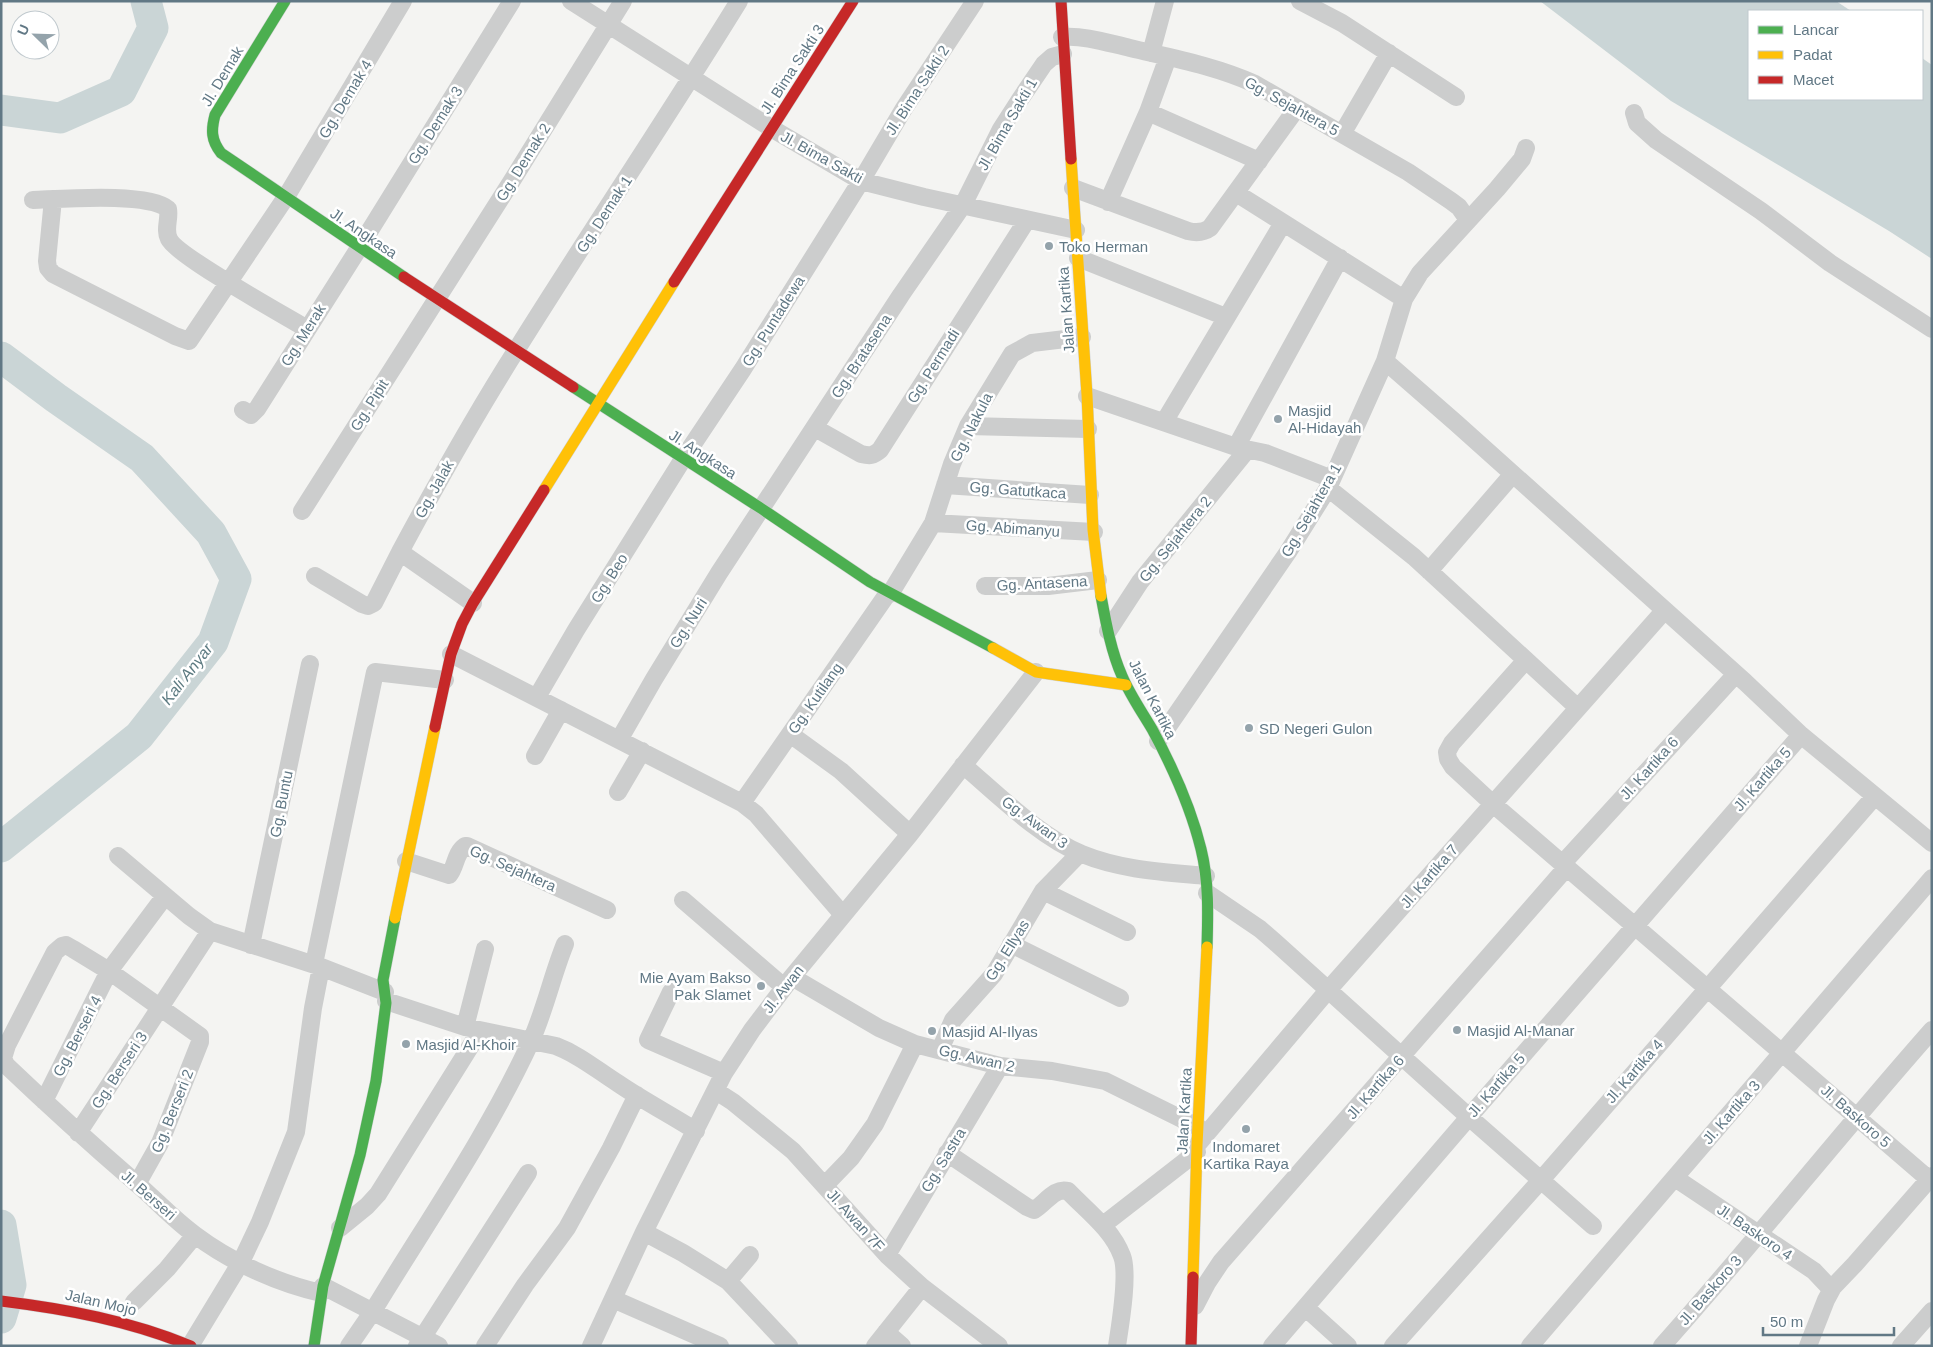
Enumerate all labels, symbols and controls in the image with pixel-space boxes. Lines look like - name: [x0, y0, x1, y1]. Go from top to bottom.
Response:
- north arrow: [10, 10, 60, 60]
- legend: [1748, 10, 1923, 100]
- street label: Jl. Bima Sakti 3: [757, 21, 827, 117]
- text: Lancar: [1793, 21, 1839, 38]
- text: U: [14, 22, 32, 38]
- street label: Jl. Bima Sakti 2: [882, 42, 952, 138]
- street label: Jl. Demak: [198, 43, 247, 109]
- text: Padat: [1793, 46, 1833, 63]
- street label: Gg. Demak 4: [315, 57, 375, 141]
- text: Macet: [1793, 71, 1835, 88]
- street label: Gg. Sejahtera 5: [1242, 73, 1342, 139]
- street label: Jl. Bima Sakti 1: [974, 75, 1040, 173]
- street label: Gg. Demak 3: [404, 83, 466, 167]
- street label: Gg. Demak 2: [492, 120, 554, 204]
- street label: Jl. Bima Sakti: [778, 128, 866, 186]
- street label: Gg. Demak 1: [573, 172, 635, 256]
- street label: Jl. Angkasa: [327, 205, 401, 262]
- place label: Toko Herman: [1059, 238, 1148, 255]
- marker: Toko Herman: [1043, 240, 1055, 252]
- street label: Jalan Kartika: [1054, 266, 1078, 354]
- street label: Gg. Puntadewa: [738, 272, 808, 369]
- street label: Gg. Merak: [277, 300, 329, 369]
- street label: Gg. Bratasena: [828, 310, 895, 401]
- street label: Gg. Permadi: [903, 326, 963, 406]
- street label: Gg. Pipit: [347, 375, 392, 434]
- street label: Gg. Nakula: [946, 389, 996, 464]
- place label: Masjid Al-Hidayah: [1288, 402, 1361, 436]
- marker: Masjid Al-Hidayah: [1272, 413, 1284, 425]
- street label: Jl. Angkasa: [666, 426, 740, 482]
- street label: Gg. Jalak: [411, 457, 457, 521]
- street label: Gg. Sejahtera 1: [1277, 460, 1345, 560]
- street label: Gg. Gatutkaca: [969, 478, 1067, 502]
- street label: Gg. Sejahtera 2: [1135, 493, 1215, 585]
- street label: Gg. Abimanyu: [965, 516, 1061, 540]
- street label: Gg. Beo: [587, 550, 631, 606]
- street label: Gg. Antasena: [996, 572, 1088, 594]
- street label: Gg. Nuri: [666, 595, 710, 651]
- water label: Kali Anyar: [158, 640, 216, 708]
- street label: Jalan Kartika: [1126, 657, 1181, 742]
- street label: Gg. Kutilang: [784, 659, 846, 737]
- place label: SD Negeri Gulon: [1259, 720, 1372, 737]
- marker: SD Negeri Gulon: [1243, 722, 1255, 734]
- street label: Jl. Kartika 6: [1616, 733, 1682, 803]
- street label: Jl. Kartika 5: [1730, 744, 1794, 814]
- street label: Gg. Buntu: [266, 769, 296, 839]
- street label: Gg. Awan 3: [999, 792, 1071, 852]
- street label: Gg. Sejahtera: [467, 841, 559, 895]
- street label: Jl. Kartika 7: [1397, 841, 1461, 911]
- street label: Gg. Ellyas: [982, 917, 1032, 983]
- street label: Jl. Awan: [759, 962, 807, 1016]
- place label: Mie Ayam Bakso Pak Slamet: [640, 969, 752, 1003]
- marker: Mie Ayam Bakso Pak Slamet: [755, 980, 767, 992]
- street label: Gg. Berseri 4: [49, 993, 105, 1079]
- place label: Masjid Al-Manar: [1467, 1022, 1575, 1039]
- place label: Masjid Al-Ilyas: [942, 1023, 1038, 1040]
- marker: Masjid Al-Manar: [1451, 1024, 1463, 1036]
- marker: Masjid Al-Ilyas: [926, 1025, 938, 1037]
- street label: Gg. Berseri 3: [88, 1028, 150, 1112]
- place label: Masjid Al-Khoir: [416, 1036, 516, 1053]
- street label: Jl. Kartika 4: [1602, 1036, 1666, 1106]
- marker: Masjid Al-Khoir: [400, 1038, 412, 1050]
- street label: Gg. Awan 2: [937, 1041, 1017, 1075]
- street label: Jl. Kartika 5: [1464, 1050, 1528, 1120]
- street label: Jl. Kartika 6: [1343, 1052, 1407, 1122]
- street label: Gg. Berseri 2: [148, 1067, 196, 1155]
- street label: Jalan Kartika: [1173, 1067, 1195, 1155]
- street label: Jl. Kartika 3: [1699, 1077, 1763, 1147]
- street label: Jl. Baskoro 5: [1818, 1081, 1894, 1151]
- marker: Indomaret Kartika Raya: [1240, 1123, 1252, 1135]
- street label: Gg. Sastra: [917, 1124, 969, 1195]
- place label: Indomaret Kartika Raya: [1203, 1138, 1290, 1172]
- street label: Jl. Berseri: [118, 1167, 180, 1223]
- street label: Jl. Awan 7F: [824, 1186, 888, 1254]
- street label: Jl. Baskoro 4: [1714, 1201, 1796, 1263]
- street label: Jl. Baskoro 3: [1675, 1252, 1745, 1328]
- street label: Jalan Mojo: [64, 1286, 138, 1318]
- scale bar: [1763, 1304, 1894, 1336]
- text: 50 m: [1770, 1313, 1803, 1330]

